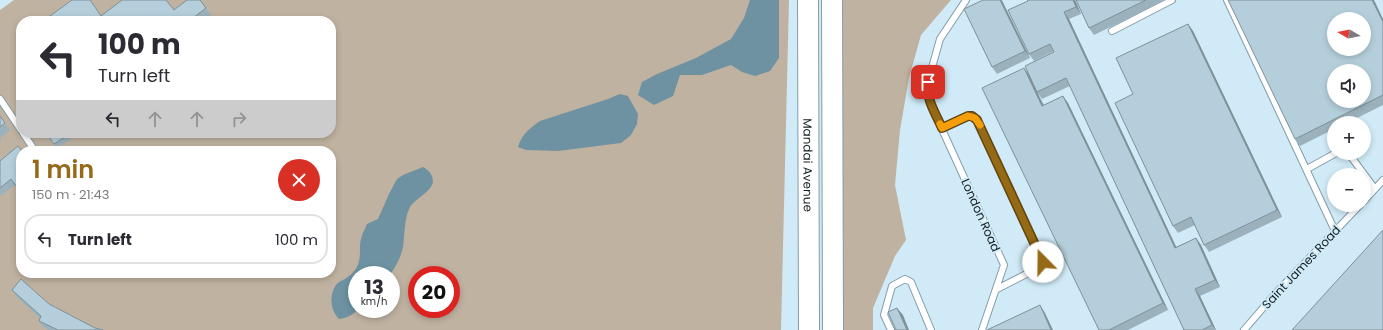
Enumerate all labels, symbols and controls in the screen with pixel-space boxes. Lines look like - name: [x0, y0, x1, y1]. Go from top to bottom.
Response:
- north arrow: [1327, 12, 1371, 56]
- map controls: [1327, 12, 1371, 212]
- text: 100 m: [98, 25, 181, 64]
- icon: left: [32, 32, 84, 84]
- text: Turn left: [98, 63, 170, 88]
- button: sound: [1327, 64, 1371, 108]
- pin: [911, 65, 945, 99]
- icon: arrive: [917, 71, 939, 93]
- icon: left: [102, 108, 124, 130]
- icon: ahead: [144, 108, 166, 130]
- icon: ahead: [186, 108, 208, 130]
- icon: right: [228, 108, 250, 130]
- button: +: [1327, 116, 1371, 160]
- street label: Mandai Avenue: [800, 118, 817, 212]
- text: 1 min: [32, 153, 94, 186]
- button: close: [278, 159, 320, 201]
- button: −: [1327, 168, 1371, 212]
- street label: London Road: [957, 176, 1005, 254]
- text: 150 m · 21:43: [32, 185, 109, 204]
- street label: Saint James Road: [1258, 222, 1344, 312]
- icon: left: [34, 228, 56, 250]
- text: Turn left: [68, 229, 132, 250]
- text: 100 m: [275, 229, 318, 250]
- position arrow: [1022, 241, 1064, 283]
- speed limit sign: 20: [408, 266, 460, 318]
- text: 13: [364, 273, 384, 301]
- text: km/h: [361, 294, 387, 309]

